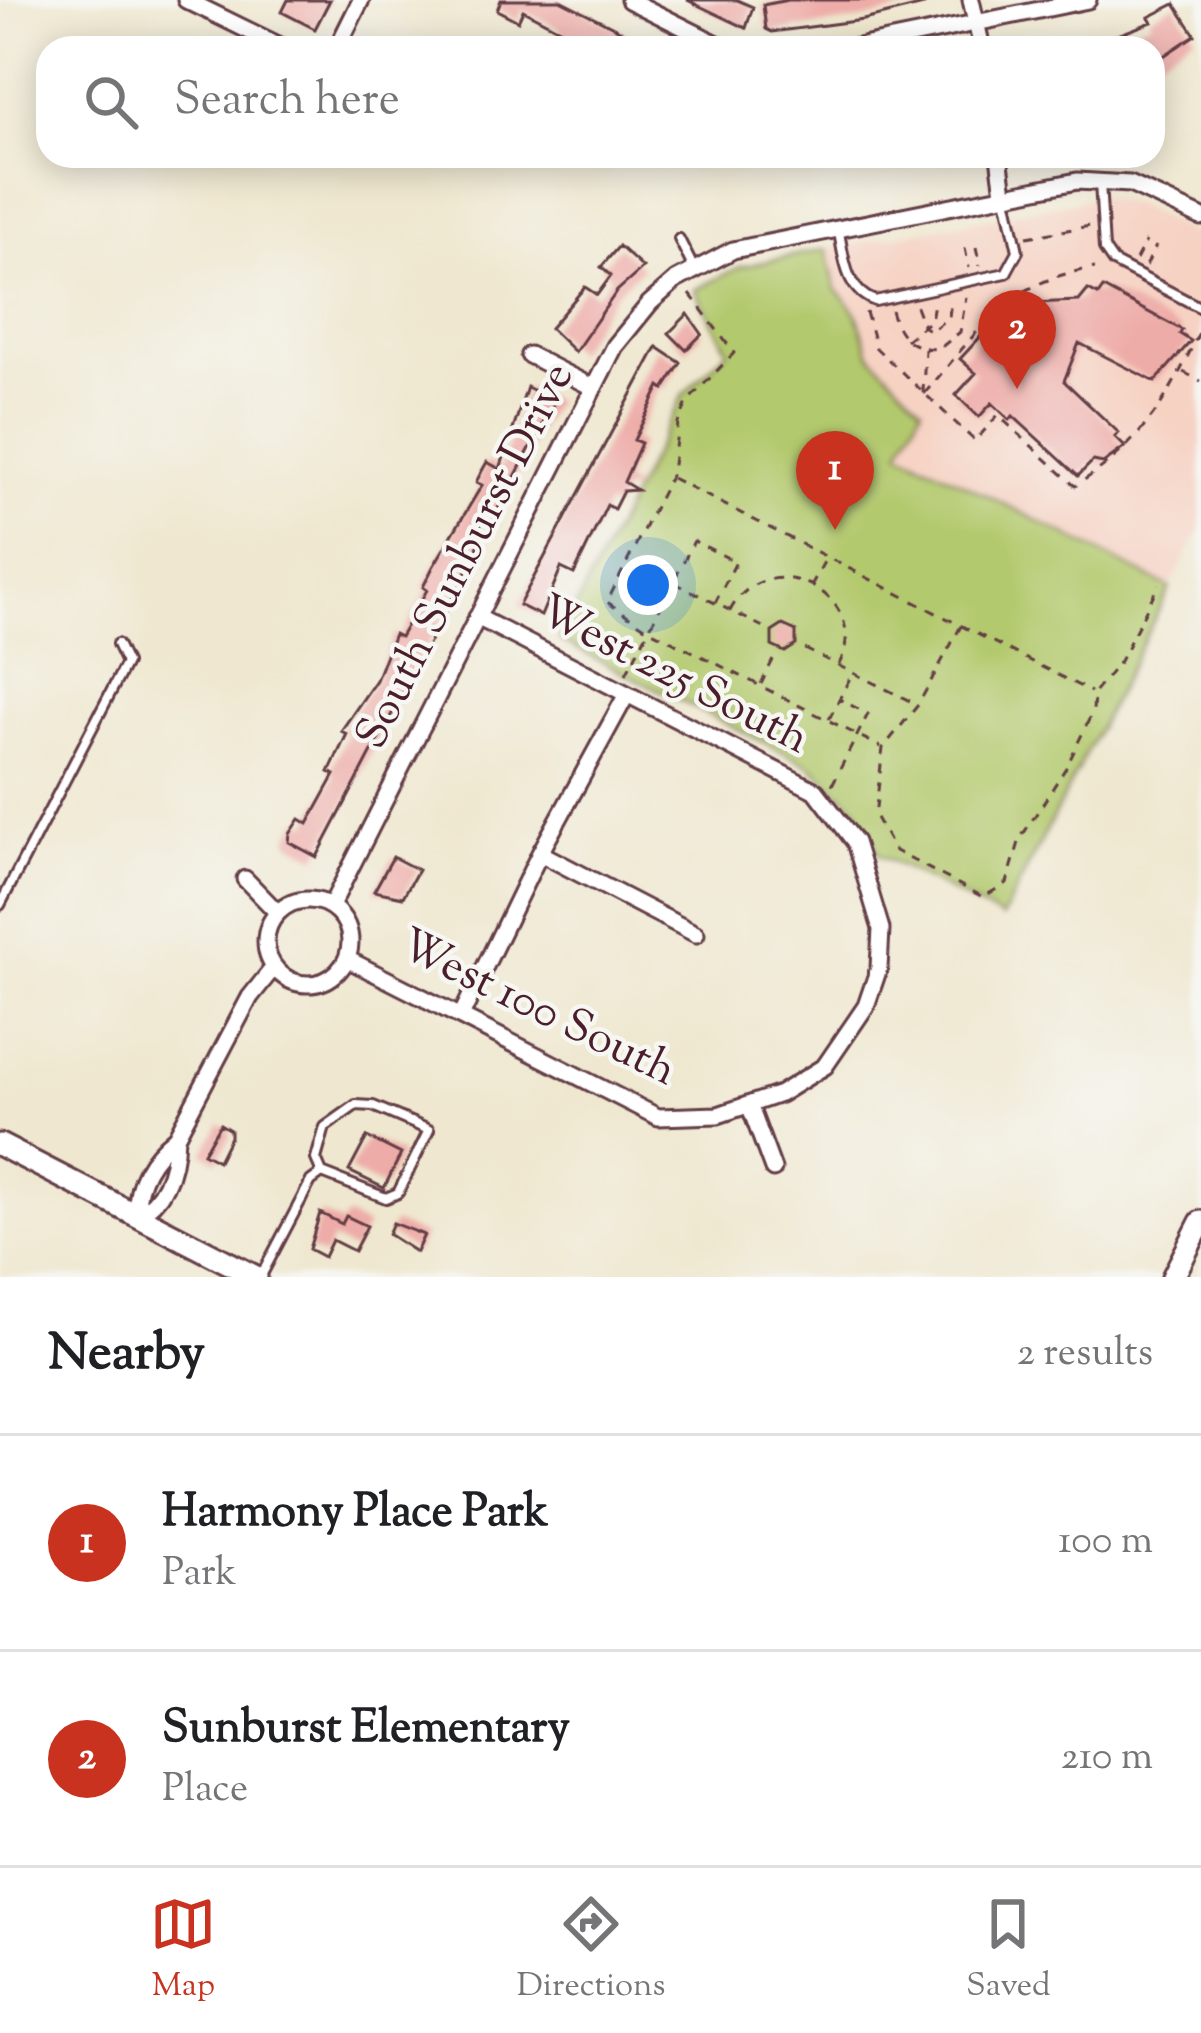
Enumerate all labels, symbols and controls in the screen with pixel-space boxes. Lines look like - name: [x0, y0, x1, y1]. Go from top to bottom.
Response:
- search box: [36, 36, 1165, 168]
- icon: search: [78, 69, 144, 135]
- text: Search here: [174, 70, 400, 135]
- pin: 2: [978, 290, 1056, 389]
- street label: South Sunburst Drive: [341, 352, 593, 762]
- pin: 1: [796, 431, 874, 530]
- your location: [618, 555, 678, 615]
- street label: West 225 South: [527, 581, 819, 773]
- street label: West 100 South: [388, 915, 686, 1105]
- text: Nearby: [48, 1319, 205, 1392]
- text: 2 results: [1017, 1327, 1153, 1383]
- text: Harmony Place Park: [162, 1482, 548, 1547]
- text: 1: [80, 1515, 94, 1571]
- text: 100 m: [1058, 1515, 1153, 1571]
- text: Park: [162, 1547, 237, 1603]
- text: Sunburst Elementary: [162, 1698, 570, 1763]
- text: 2: [78, 1731, 96, 1787]
- text: 210 m: [1061, 1731, 1153, 1787]
- text: Place: [162, 1763, 248, 1819]
- tab: Map: [150, 1891, 216, 2011]
- tab: Directions: [517, 1891, 666, 2011]
- tab: Saved: [966, 1891, 1051, 2011]

